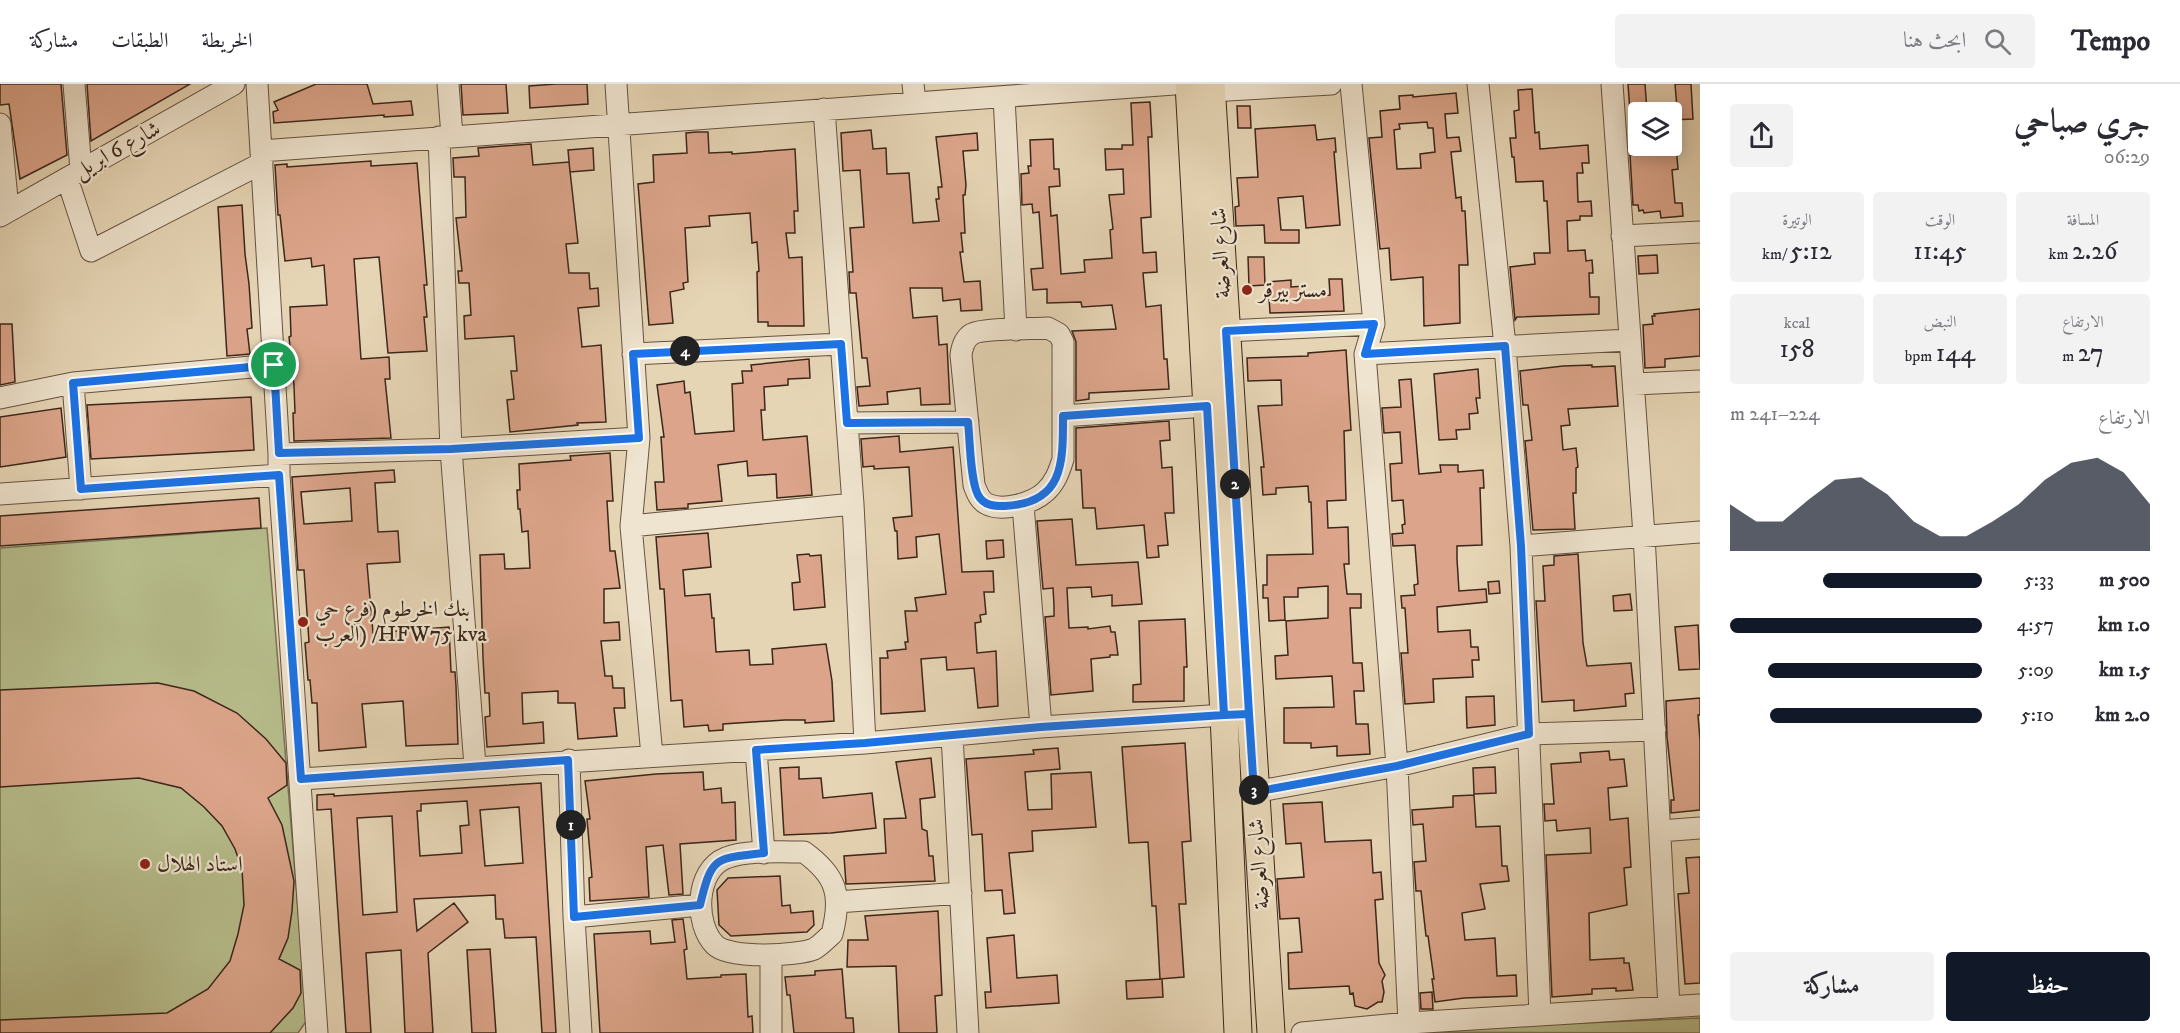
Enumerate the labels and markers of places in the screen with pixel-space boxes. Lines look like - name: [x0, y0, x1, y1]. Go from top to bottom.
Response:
- place label: مستر بيرقر: [1257, 277, 1327, 304]
- marker: مستر بيرقر: [1240, 283, 1254, 297]
- pin: 4: [670, 336, 700, 366]
- pin: [248, 339, 299, 390]
- pin: 2: [1220, 469, 1250, 499]
- place label: بنك الخرطوم (فرع حي العرب) /HFW75 kva: [315, 596, 488, 648]
- marker: بنك الخرطوم (فرع حي العرب) /HFW75 kva: [296, 615, 310, 629]
- pin: 3: [1239, 775, 1269, 805]
- pin: 1: [556, 810, 586, 840]
- place label: استاد الهلال: [157, 851, 243, 878]
- marker: استاد الهلال: [138, 857, 152, 871]

